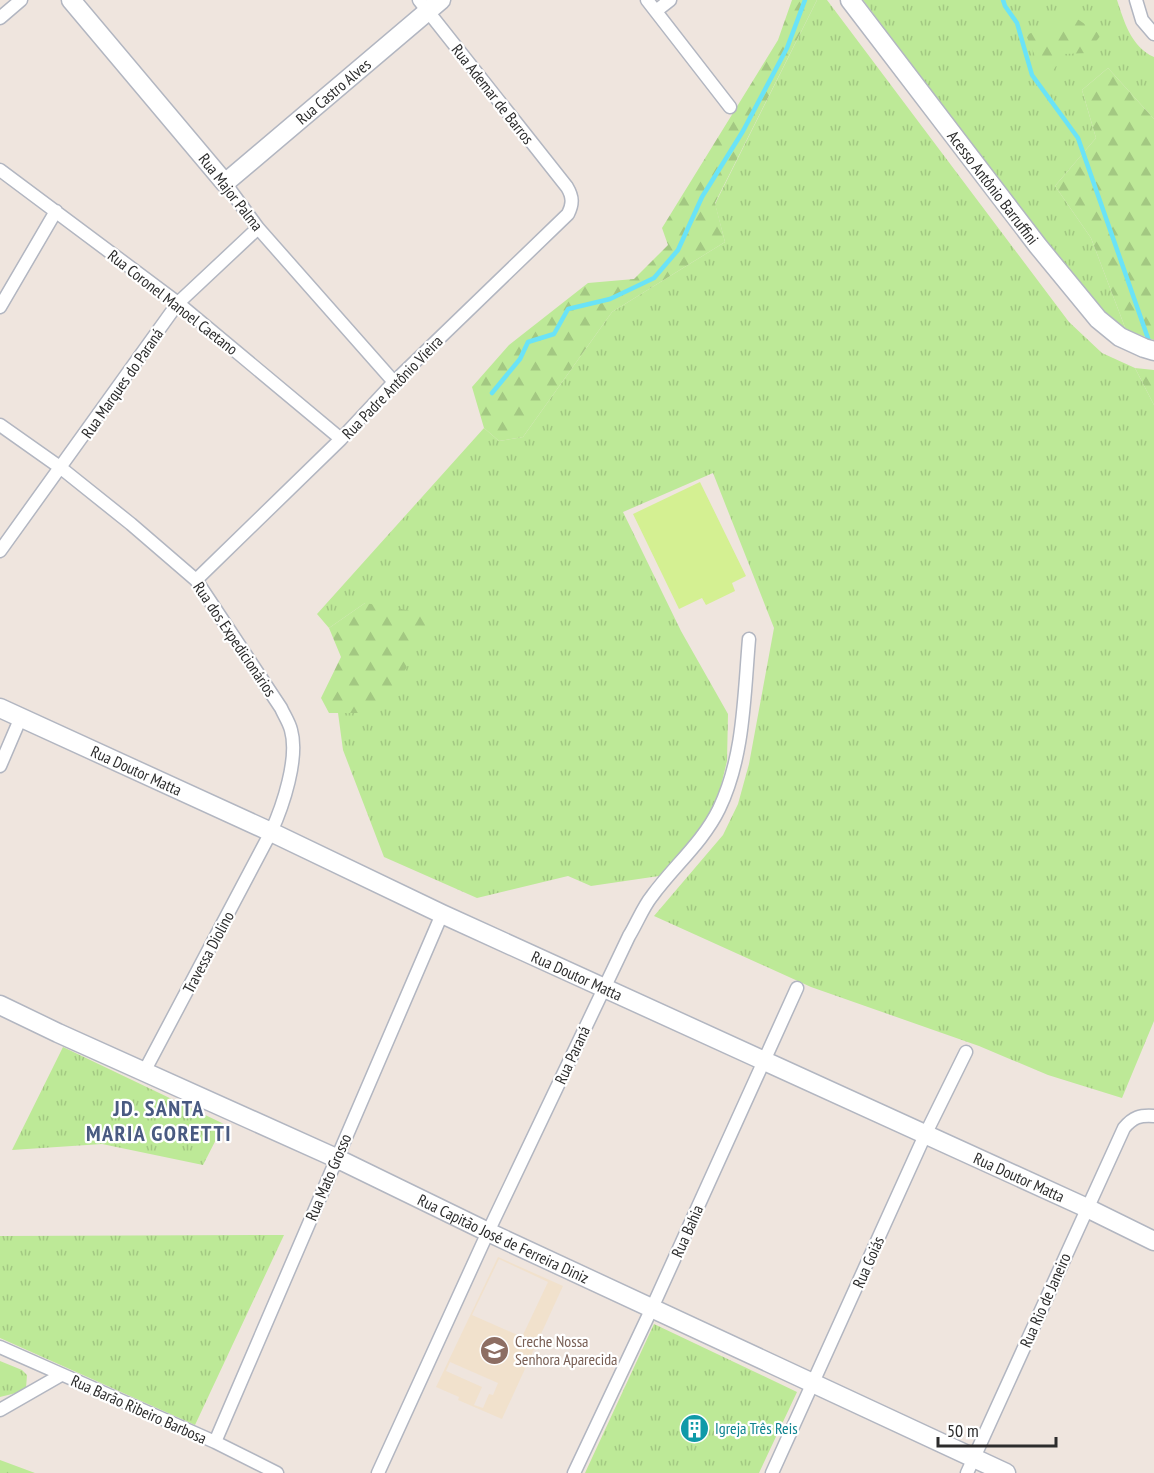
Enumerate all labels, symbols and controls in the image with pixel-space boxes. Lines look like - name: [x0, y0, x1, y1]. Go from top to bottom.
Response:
- street label: Rua Ademar de Barros: [448, 40, 538, 148]
- street label: Rua Castro Alves: [292, 54, 375, 129]
- street label: Acesso Antônio Barruffini: [943, 127, 1043, 248]
- street label: Rua Major Palma: [195, 149, 267, 235]
- street label: Rua Coronel Manoel Caetano: [104, 245, 242, 359]
- street label: Rua Marques do Paraná: [77, 324, 167, 442]
- street label: Rua Padre Antônio Vieira: [337, 331, 447, 443]
- street label: Rua dos Expedicionários: [189, 578, 281, 700]
- street label: Rua Doutor Matta: [88, 741, 185, 800]
- street label: Travessa Diolino: [178, 908, 238, 996]
- street label: Rua Doutor Matta: [528, 946, 626, 1005]
- street label: Rua Paraná: [550, 1023, 594, 1087]
- district label: JD. SANTA MARIA GORETTI: [86, 1094, 232, 1147]
- street label: Rua Mato Grosso: [301, 1130, 355, 1223]
- street label: Rua Doutor Matta: [971, 1148, 1068, 1206]
- street label: Rua Capitão José de Ferreira Diniz: [414, 1189, 592, 1288]
- street label: Rua Bahia: [667, 1202, 707, 1260]
- street label: Rua Goiás: [848, 1233, 888, 1291]
- street label: Rua Rio de Janeiro: [1015, 1250, 1075, 1350]
- place label: Creche Nossa Senhora Aparecida: [515, 1331, 617, 1369]
- school or university icon: Creche Nossa Senhora Aparecida: [478, 1334, 510, 1366]
- street label: Rua Barão Ribeiro Barbosa: [68, 1370, 210, 1448]
- scale bar: [938, 1410, 1056, 1448]
- building icon: Igreja Três Reis: [678, 1412, 710, 1444]
- place label: Igreja Três Reis: [715, 1418, 798, 1438]
- text: 50 m: [947, 1419, 979, 1442]

